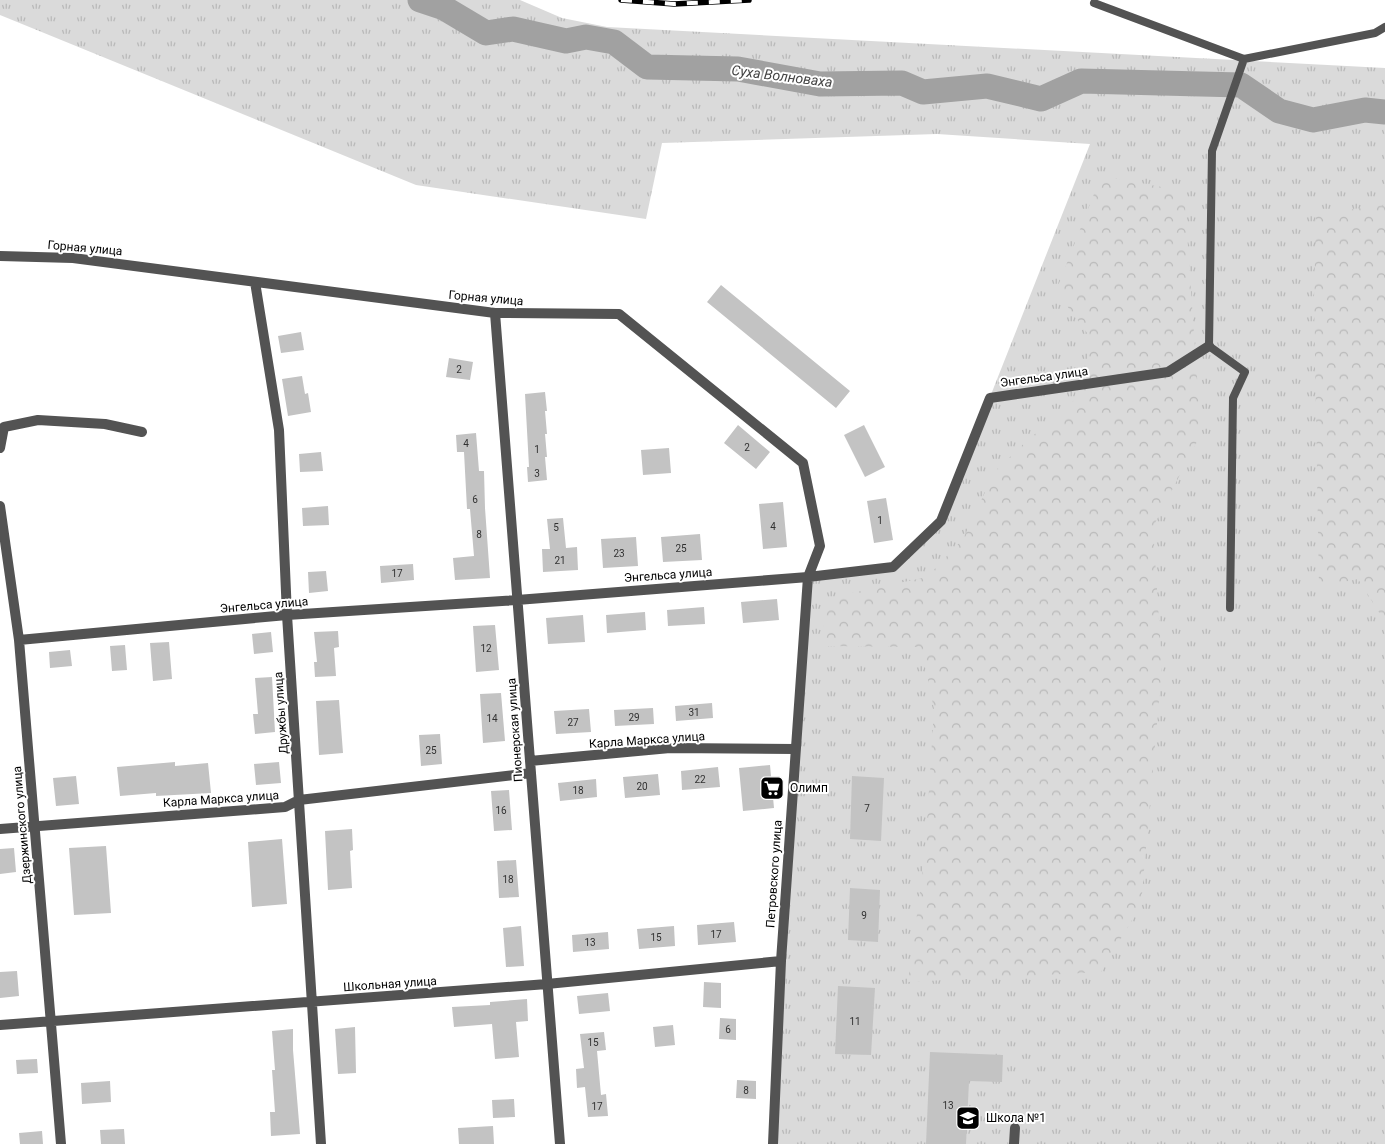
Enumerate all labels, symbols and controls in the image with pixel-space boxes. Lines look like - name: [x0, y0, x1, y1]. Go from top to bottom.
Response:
- water label: Суха Волноваха: [731, 62, 833, 90]
- street label: Горная улица: [47, 238, 123, 258]
- street label: Горная улица: [448, 288, 524, 308]
- house number: 2: [456, 364, 462, 375]
- street label: Энгельса улица: [999, 364, 1089, 390]
- house number: 4: [463, 438, 469, 449]
- house number: 2: [744, 442, 750, 453]
- house number: 1: [534, 444, 540, 455]
- house number: 3: [534, 468, 540, 479]
- house number: 6: [472, 494, 478, 505]
- house number: 1: [877, 515, 883, 526]
- house number: 4: [770, 521, 776, 532]
- house number: 5: [553, 522, 559, 533]
- house number: 8: [476, 529, 482, 540]
- house number: 25: [675, 543, 687, 554]
- house number: 23: [613, 548, 625, 559]
- house number: 21: [554, 555, 566, 566]
- street label: Энгельса улица: [623, 565, 713, 585]
- house number: 17: [391, 568, 403, 579]
- street label: Энгельса улица: [219, 594, 309, 616]
- house number: 12: [480, 643, 492, 654]
- street label: Дружбы улица: [271, 671, 291, 755]
- street label: Пионерская улица: [504, 678, 526, 782]
- house number: 31: [688, 707, 700, 718]
- house number: 29: [628, 712, 640, 723]
- house number: 14: [486, 713, 498, 724]
- house number: 27: [567, 717, 579, 728]
- street label: Карла Маркса улица: [589, 729, 705, 751]
- house number: 25: [425, 745, 437, 756]
- street label: Дзержинского улица: [10, 765, 34, 885]
- house number: 22: [694, 774, 706, 785]
- supermarket icon: Олимп: [759, 775, 785, 801]
- house number: 20: [636, 781, 648, 792]
- place label: Олимп: [790, 781, 828, 795]
- house number: 18: [572, 785, 584, 796]
- street label: Карла Маркса улица: [163, 788, 279, 810]
- house number: 7: [864, 803, 870, 814]
- house number: 16: [495, 805, 507, 816]
- street label: Петровского улица: [763, 820, 785, 928]
- house number: 18: [502, 874, 514, 885]
- house number: 9: [861, 910, 867, 921]
- house number: 17: [710, 929, 722, 940]
- house number: 15: [650, 932, 662, 943]
- house number: 13: [584, 937, 596, 948]
- street label: Школьная улица: [343, 974, 437, 994]
- house number: 11: [849, 1016, 861, 1027]
- house number: 6: [725, 1024, 731, 1035]
- house number: 15: [587, 1037, 599, 1048]
- house number: 8: [743, 1085, 749, 1096]
- house number: 13: [942, 1100, 954, 1111]
- house number: 17: [591, 1101, 603, 1112]
- school or university icon: Школа №1: [955, 1105, 981, 1131]
- place label: Школа №1: [986, 1111, 1046, 1125]

